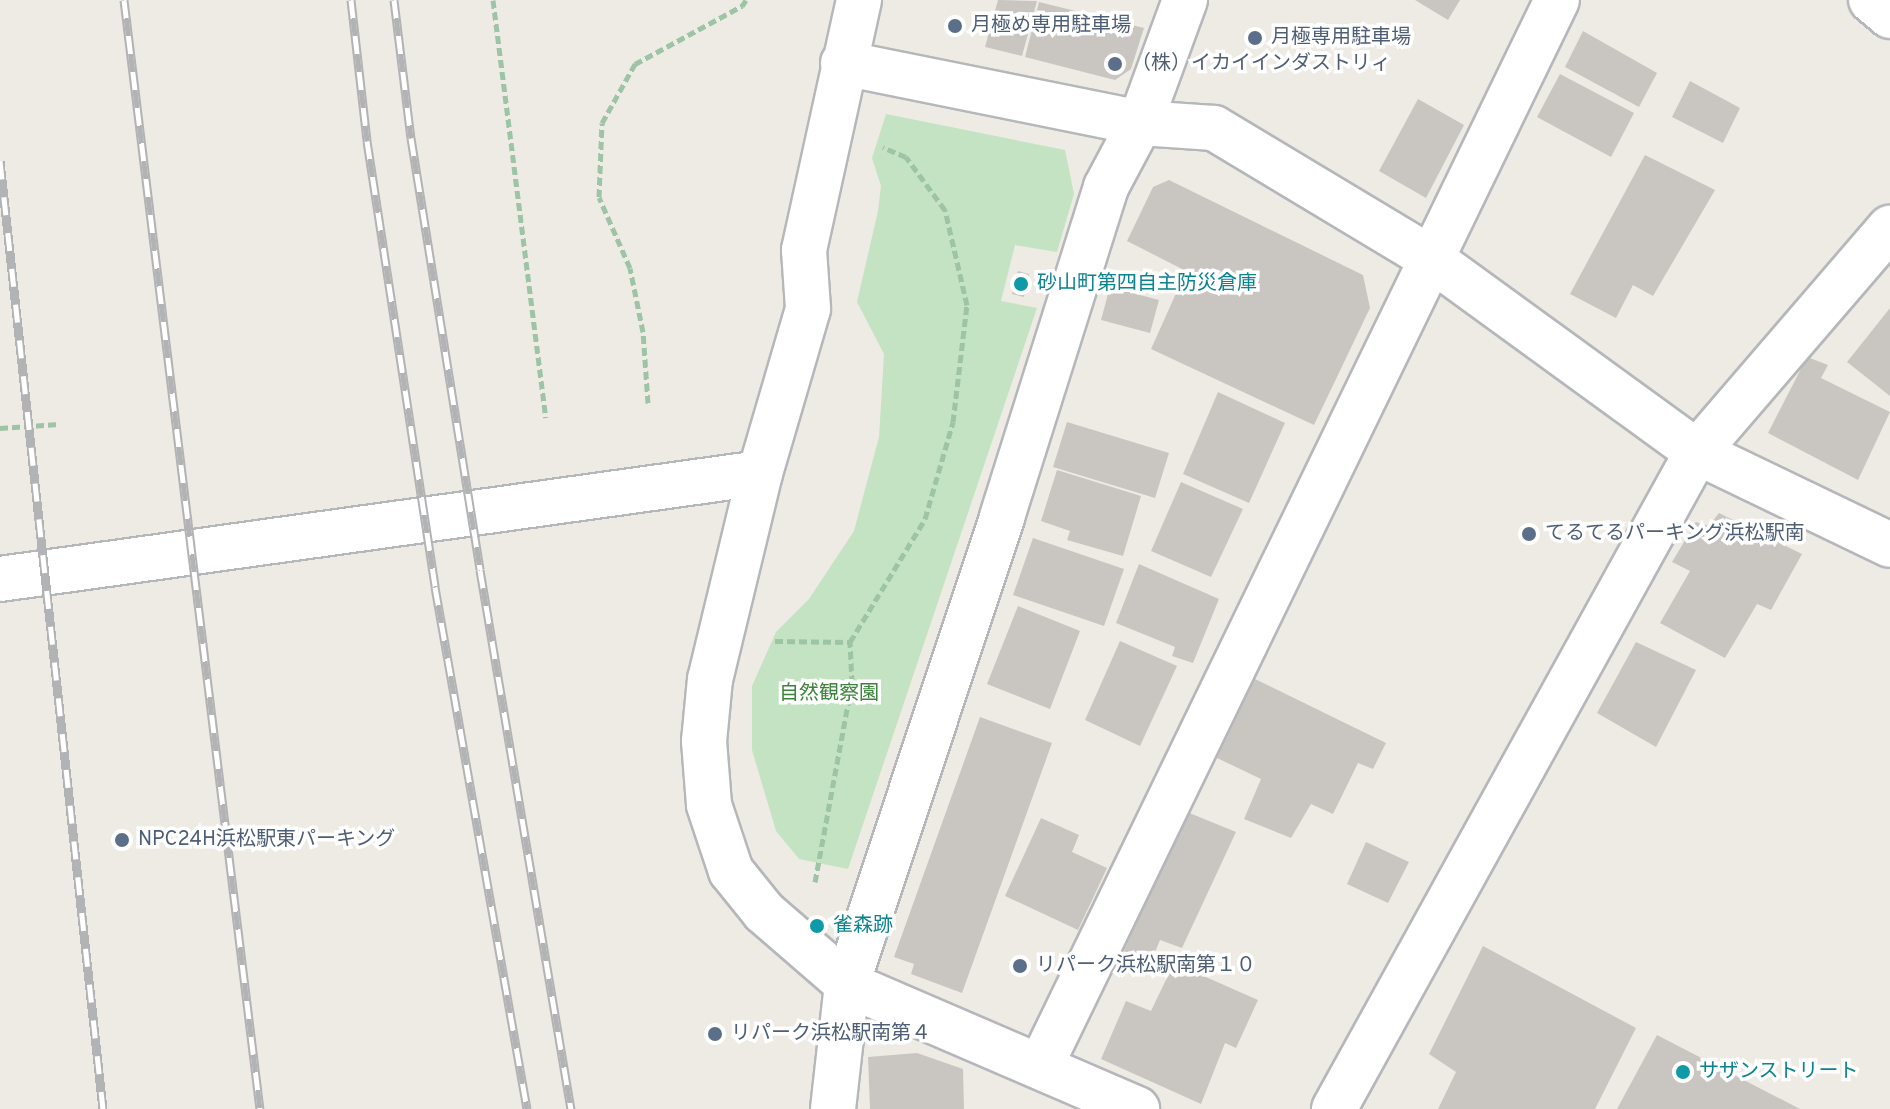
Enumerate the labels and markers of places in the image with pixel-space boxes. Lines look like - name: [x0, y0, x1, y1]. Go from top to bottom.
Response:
- place label: 月極め専用駐車場: [971, 14, 1131, 38]
- marker: 月極め専用駐車場: [946, 17, 964, 35]
- place label: 月極専用駐車場: [1271, 26, 1411, 50]
- marker: 月極専用駐車場: [1246, 29, 1264, 47]
- place label: （株）イカイインダストリィ: [1131, 52, 1391, 76]
- marker: （株）イカイインダストリィ: [1106, 55, 1124, 73]
- place label: 砂山町第四自主防災倉庫: [1037, 272, 1257, 296]
- marker: 砂山町第四自主防災倉庫: [1012, 275, 1030, 293]
- place label: てるてるパーキング浜松駅南: [1545, 522, 1805, 546]
- marker: てるてるパーキング浜松駅南: [1520, 525, 1538, 543]
- place label: NPC24H浜松駅東パーキング: [138, 828, 396, 852]
- marker: NPC24H浜松駅東パーキング: [113, 831, 131, 849]
- place label: 雀森跡: [833, 914, 893, 938]
- marker: 雀森跡: [808, 917, 826, 935]
- place label: リパーク浜松駅南第１０: [1036, 954, 1256, 978]
- marker: リパーク浜松駅南第１０: [1011, 957, 1029, 975]
- place label: リパーク浜松駅南第４: [731, 1022, 931, 1046]
- marker: リパーク浜松駅南第４: [706, 1025, 724, 1043]
- place label: サザンストリート: [1699, 1060, 1859, 1084]
- marker: サザンストリート: [1674, 1063, 1692, 1081]

